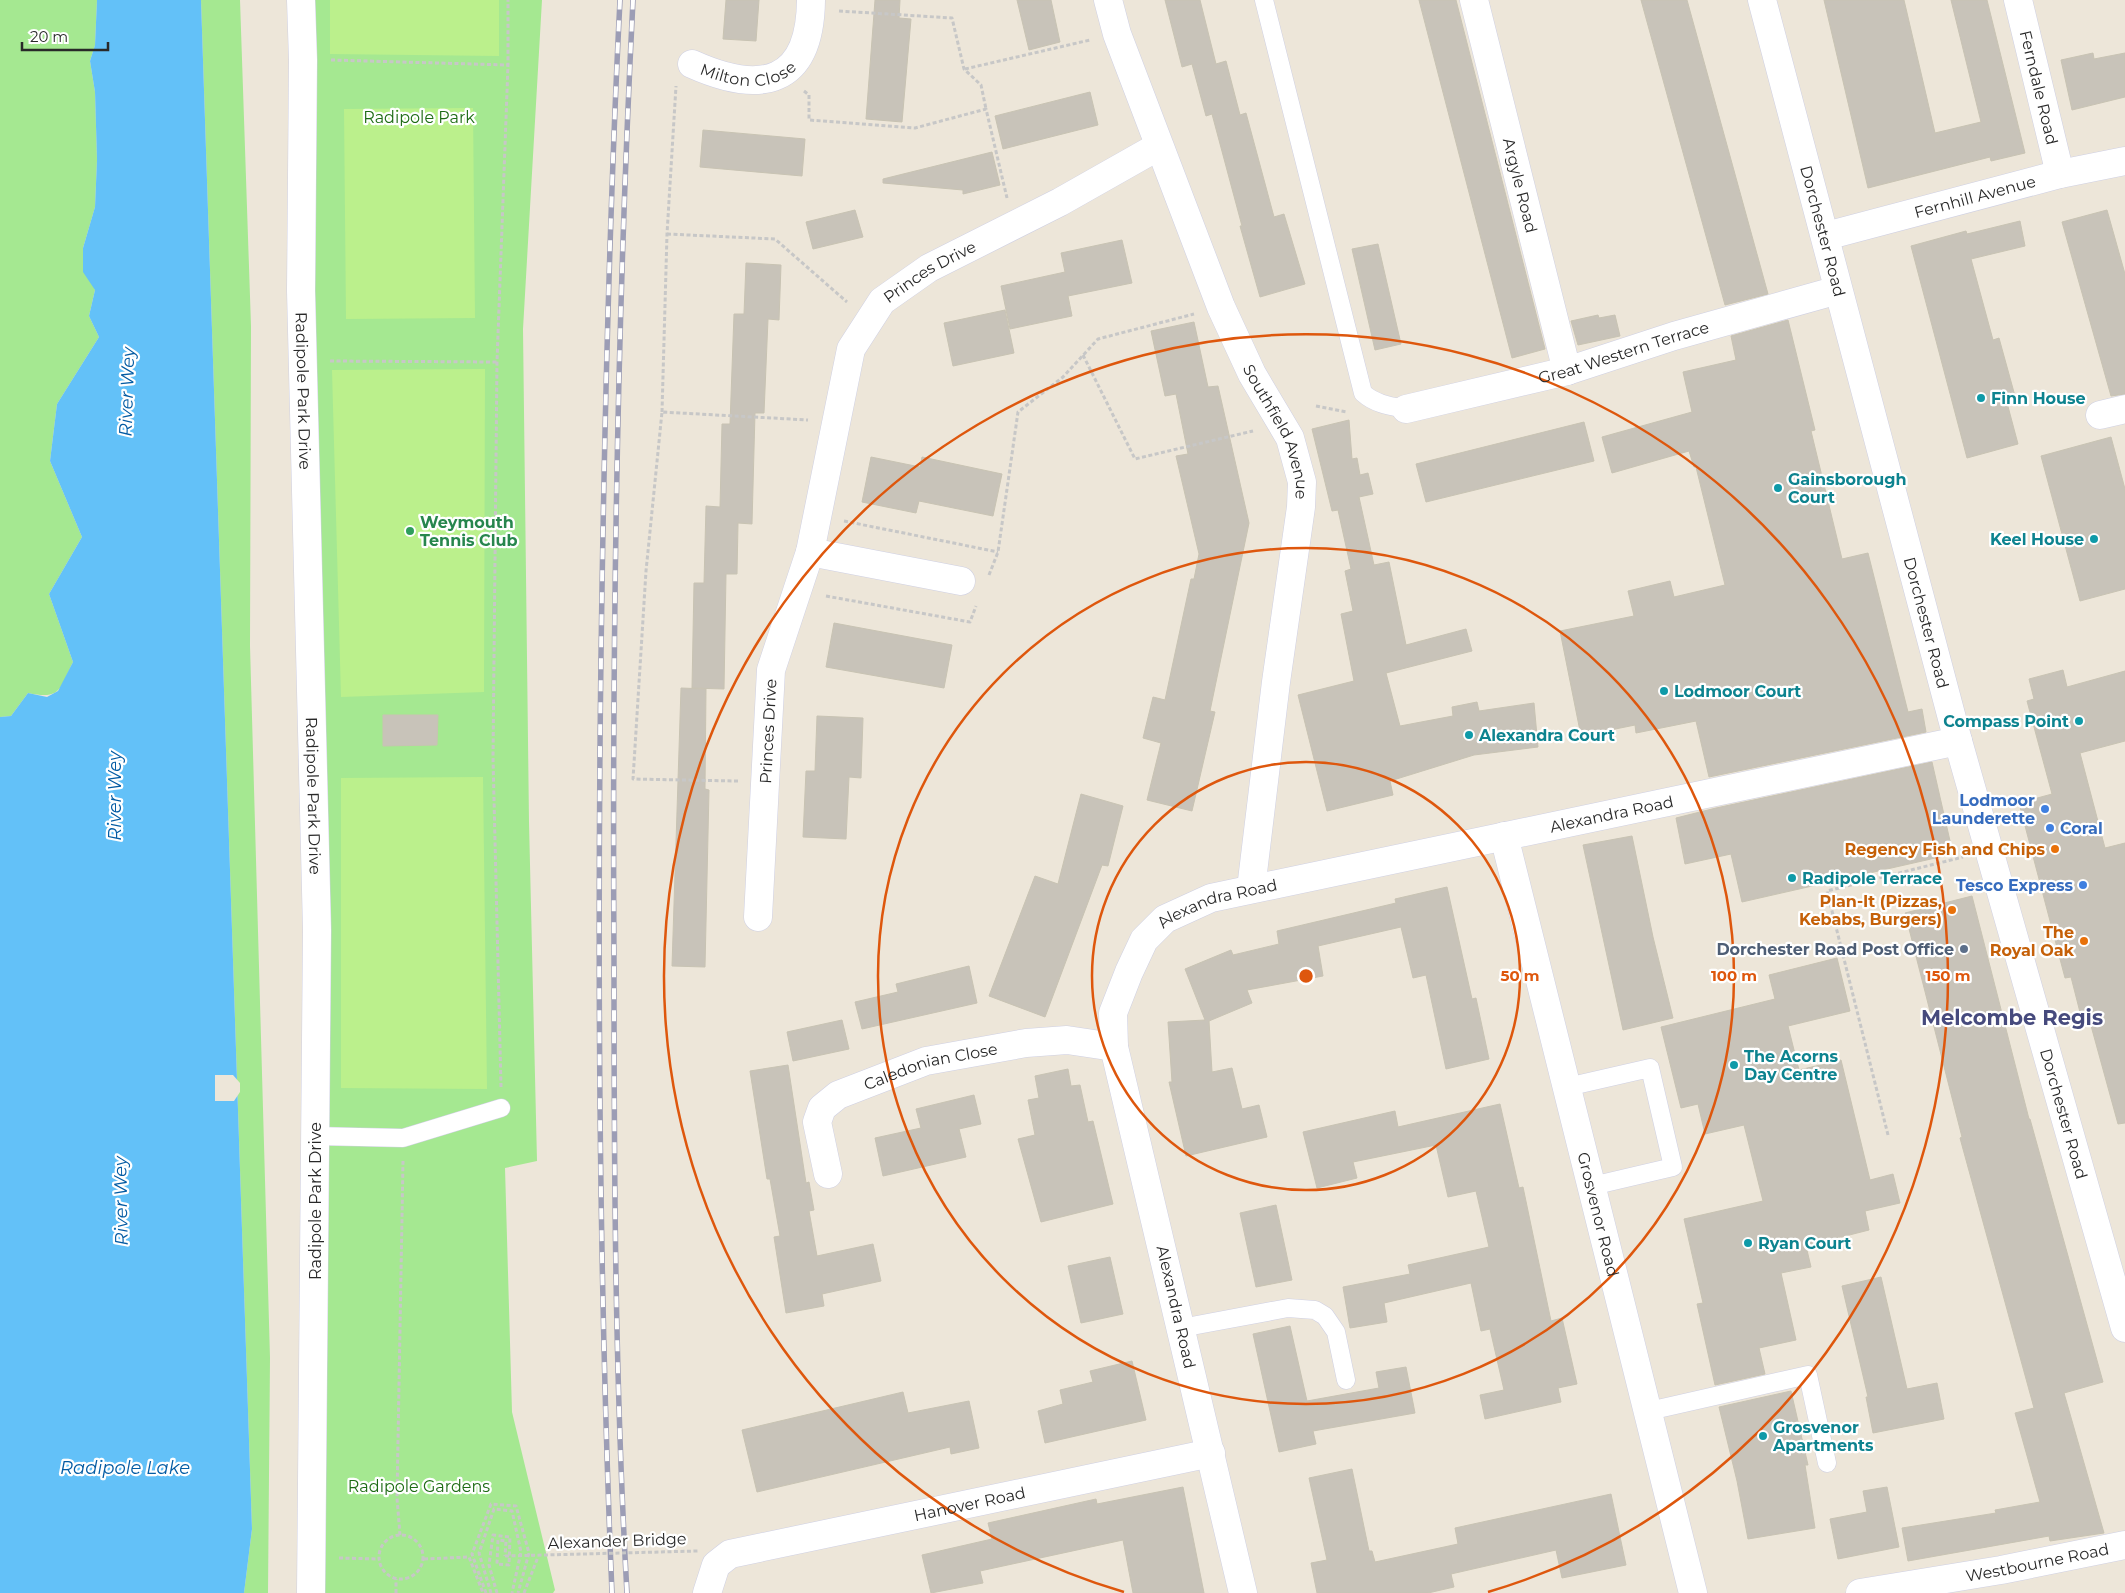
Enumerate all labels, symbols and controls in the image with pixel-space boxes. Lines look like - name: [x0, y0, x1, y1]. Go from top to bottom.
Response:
- scale bar: [22, 20, 109, 52]
- text: 20 m: [30, 27, 68, 46]
- street label: Ferndale Road: [2016, 28, 2062, 147]
- street label: Milton Close: [698, 57, 800, 90]
- park label: Radipole Park: [363, 108, 475, 127]
- street label: Argyle Road: [1499, 136, 1541, 235]
- street label: Dorchester Road: [1797, 163, 1850, 299]
- street label: Fernhill Avenue: [1912, 171, 2038, 222]
- street label: Princes Drive: [879, 236, 979, 307]
- street label: Radipole Park Drive: [292, 312, 315, 470]
- street label: Great Western Terrace: [1536, 317, 1711, 387]
- water label: River Wey: [114, 346, 140, 437]
- street label: Southfield Avenue: [1239, 361, 1312, 500]
- place label: Finn House: [1991, 389, 2086, 408]
- marker: Finn House: [1975, 392, 1987, 404]
- place label: Gainsborough Court: [1788, 470, 1907, 507]
- marker: Gainsborough Court: [1772, 482, 1784, 494]
- place label: Weymouth Tennis Club: [420, 513, 518, 550]
- marker: Weymouth Tennis Club: [404, 525, 416, 537]
- place label: Keel House: [1990, 530, 2084, 549]
- marker: Keel House: [2088, 533, 2100, 545]
- street label: Dorchester Road: [1900, 555, 1953, 690]
- street label: Princes Drive: [756, 678, 780, 784]
- place label: Lodmoor Court: [1674, 682, 1801, 701]
- marker: Lodmoor Court: [1658, 685, 1670, 697]
- place label: Compass Point: [1943, 712, 2069, 731]
- marker: Compass Point: [2073, 715, 2085, 727]
- street label: Radipole Park Drive: [302, 717, 325, 875]
- place label: Alexandra Court: [1478, 726, 1615, 745]
- marker: Alexandra Court: [1463, 729, 1475, 741]
- water label: River Wey: [104, 750, 126, 841]
- place label: Lodmoor Launderette: [1932, 791, 2035, 828]
- street label: Alexandra Road: [1548, 792, 1675, 836]
- marker: Lodmoor Launderette: [2039, 803, 2051, 815]
- place label: Coral: [2060, 819, 2103, 838]
- marker: Coral: [2044, 822, 2056, 834]
- place label: Regency Fish and Chips: [1844, 840, 2046, 859]
- marker: Regency Fish and Chips: [2049, 843, 2061, 855]
- place label: Radipole Terrace: [1802, 869, 1942, 888]
- marker: Radipole Terrace: [1786, 872, 1798, 884]
- street label: Alexandra Road: [1153, 875, 1279, 931]
- place label: Tesco Express: [1956, 876, 2073, 895]
- marker: Tesco Express: [2077, 879, 2089, 891]
- place label: Plan-It (Pizzas, Kebabs, Burgers): [1799, 892, 1942, 929]
- marker: Plan-It (Pizzas, Kebabs, Burgers): [1946, 904, 1958, 916]
- place label: The Royal Oak: [1990, 923, 2075, 960]
- marker: The Royal Oak: [2078, 935, 2090, 947]
- place label: Dorchester Road Post Office: [1716, 940, 1954, 959]
- marker: Dorchester Road Post Office: [1958, 943, 1970, 955]
- text: 50 m: [1500, 966, 1540, 985]
- text: 100 m: [1711, 966, 1757, 985]
- text: 150 m: [1926, 966, 1970, 985]
- centre of rings: [1297, 967, 1315, 985]
- district label: Melcombe Regis: [1921, 1005, 2103, 1030]
- street label: Caledonian Close: [861, 1039, 999, 1094]
- street label: Dorchester Road: [2036, 1046, 2092, 1181]
- place label: The Acorns Day Centre: [1744, 1047, 1839, 1084]
- marker: The Acorns Day Centre: [1728, 1059, 1740, 1071]
- street label: Radipole Park Drive: [306, 1122, 325, 1280]
- street label: Grosvenor Road: [1574, 1150, 1623, 1279]
- water label: River Wey: [109, 1155, 133, 1246]
- place label: Ryan Court: [1758, 1234, 1851, 1253]
- marker: Ryan Court: [1742, 1237, 1754, 1249]
- street label: Alexandra Road: [1153, 1244, 1199, 1370]
- place label: Grosvenor Apartments: [1772, 1418, 1874, 1455]
- marker: Grosvenor Apartments: [1757, 1430, 1769, 1442]
- water label: Radipole Lake: [60, 1457, 190, 1479]
- park label: Radipole Gardens: [348, 1477, 490, 1496]
- street label: Hanover Road: [912, 1483, 1027, 1525]
- street label: Alexander Bridge: [547, 1529, 687, 1553]
- street label: Westbourne Road: [1964, 1539, 2111, 1585]

